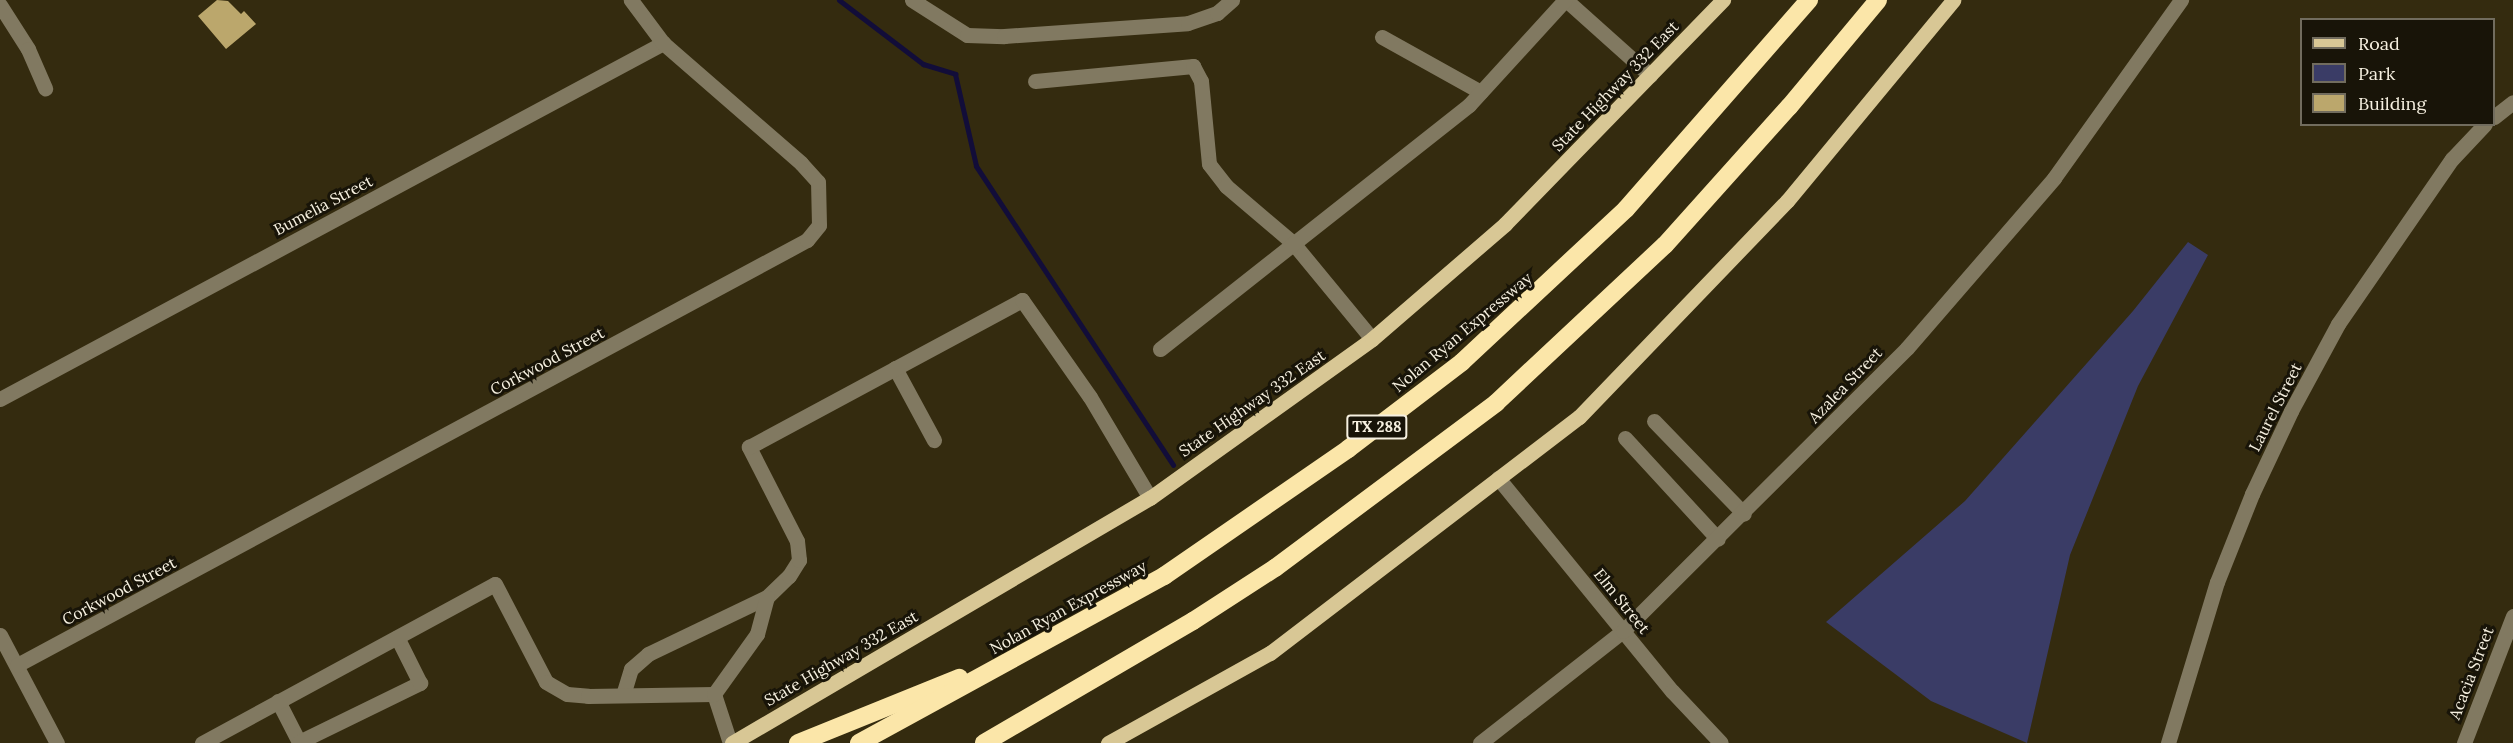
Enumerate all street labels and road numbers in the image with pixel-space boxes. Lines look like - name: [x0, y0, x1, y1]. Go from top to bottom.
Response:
- street label: State Highway 332 East: [1548, 17, 1682, 155]
- street label: Bumelia Street: [270, 171, 376, 239]
- street label: Nolan Ryan Expressway: [1388, 268, 1536, 396]
- street label: Corkwood Street: [487, 323, 607, 399]
- street label: Azalea Street: [1804, 343, 1886, 427]
- street label: State Highway 332 East: [1175, 345, 1329, 461]
- street label: Laurel Street: [2244, 360, 2306, 454]
- road number: TX 288: [1346, 415, 1408, 439]
- street label: Corkwood Street: [59, 553, 179, 629]
- street label: Nolan Ryan Expressway: [986, 556, 1150, 658]
- street label: Elm Street: [1590, 565, 1654, 637]
- street label: State Highway 332 East: [761, 606, 921, 710]
- street label: Acacia Street: [2445, 624, 2497, 722]

